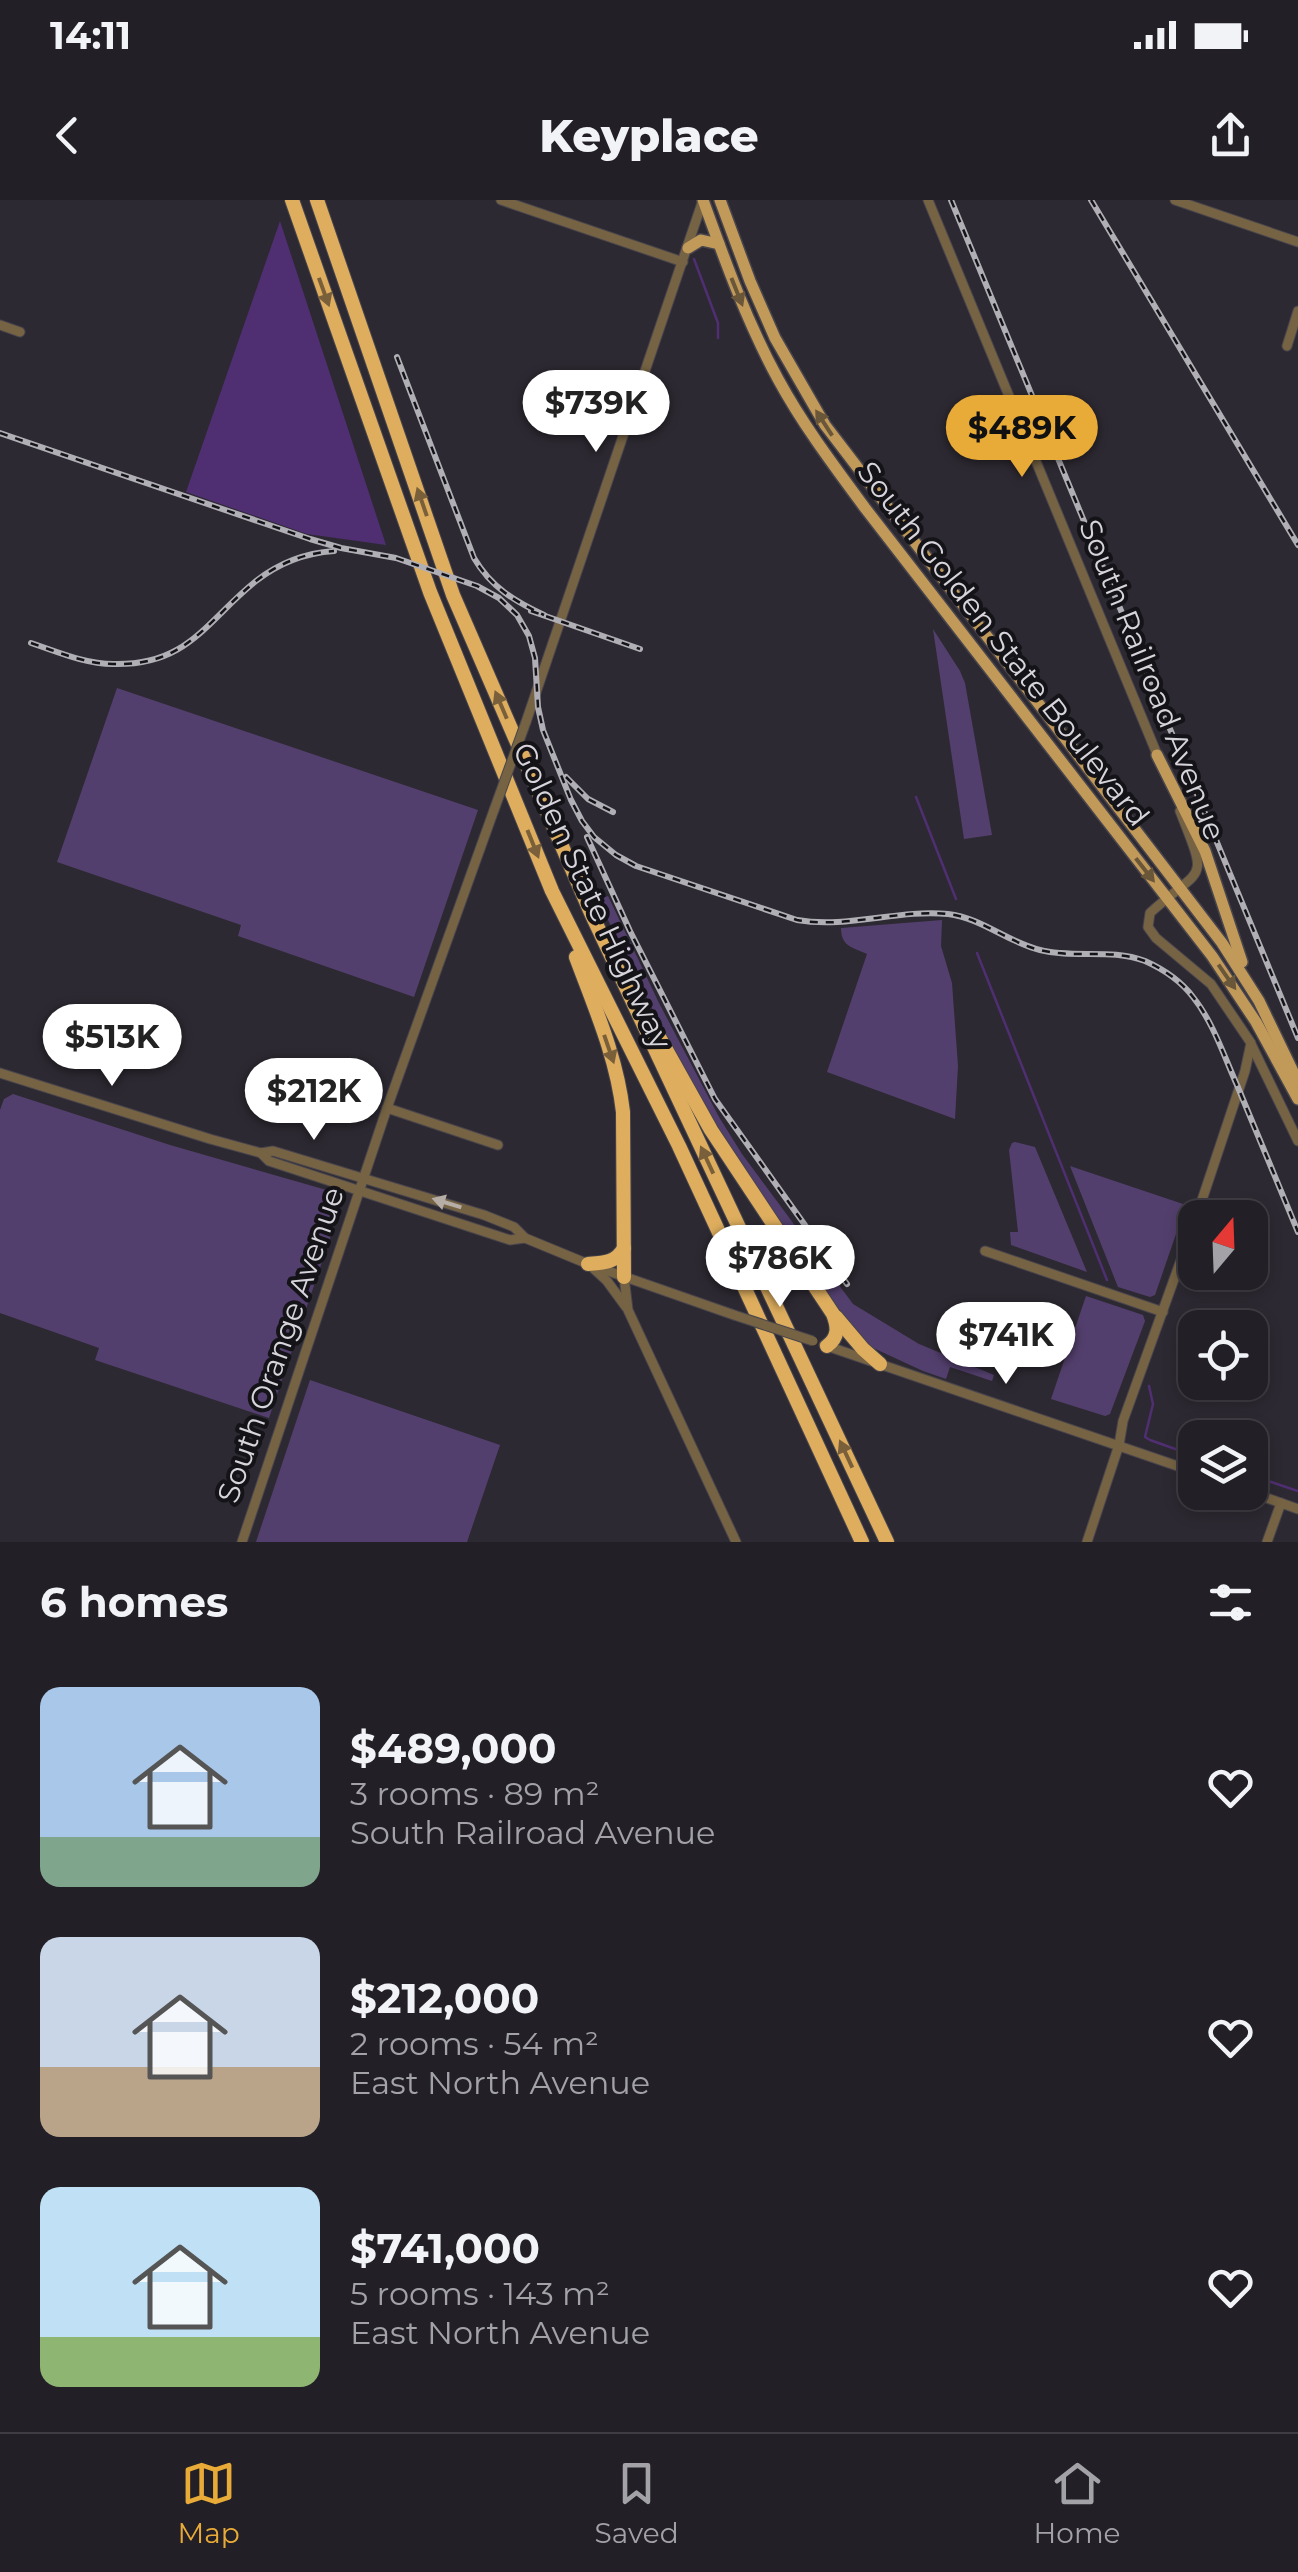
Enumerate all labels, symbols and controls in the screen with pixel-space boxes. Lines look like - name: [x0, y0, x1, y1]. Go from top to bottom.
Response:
- text: 14:11: [50, 12, 131, 59]
- icon: back: [40, 108, 95, 163]
- text: Keyplace: [539, 108, 759, 163]
- icon: share: [1203, 108, 1258, 163]
- one-way arrow: [317, 277, 332, 307]
- one-way arrow: [730, 277, 746, 307]
- pin: $739K: [526, 370, 666, 455]
- text: $739K: [545, 383, 647, 422]
- pin: $489K: [952, 395, 1092, 480]
- text: $489K: [968, 408, 1076, 447]
- one-way arrow: [815, 409, 834, 436]
- street label: South Golden State Boulevard: [849, 454, 1157, 833]
- one-way arrow: [413, 487, 428, 517]
- street label: South Railroad Avenue: [1071, 514, 1234, 846]
- one-way arrow: [493, 690, 509, 720]
- street label: Golden State Highway: [505, 737, 680, 1056]
- one-way arrow: [526, 829, 542, 859]
- one-way arrow: [1135, 857, 1155, 883]
- one-way arrow: [1217, 963, 1236, 990]
- pin: $513K: [42, 1004, 182, 1089]
- text: $513K: [65, 1017, 159, 1056]
- one-way arrow: [602, 1034, 617, 1064]
- pin: $212K: [244, 1058, 384, 1143]
- text: $212K: [267, 1071, 361, 1110]
- one-way arrow: [699, 1145, 716, 1174]
- street label: South Orange Avenue: [209, 1182, 352, 1508]
- one-way arrow: [431, 1195, 461, 1210]
- north arrow: [1178, 1200, 1268, 1290]
- map controls: [1178, 1200, 1268, 1510]
- pin: $786K: [710, 1225, 850, 1310]
- text: $786K: [728, 1238, 832, 1277]
- pin: $741K: [936, 1302, 1076, 1387]
- button: locate: [1178, 1310, 1268, 1400]
- text: $741K: [958, 1315, 1054, 1354]
- button: layers: [1178, 1420, 1268, 1510]
- one-way arrow: [837, 1439, 854, 1468]
- icon: filters: [1203, 1575, 1258, 1630]
- text: 6 homes: [40, 1576, 228, 1628]
- text: $489,000: [350, 1722, 557, 1774]
- icon: home: [120, 1727, 240, 1847]
- icon: heart: [1203, 1760, 1258, 1815]
- text: 3 rooms · 89 m²: [350, 1774, 599, 1813]
- text: South Railroad Avenue: [350, 1813, 715, 1852]
- text: $212,000: [350, 1972, 539, 2024]
- icon: home: [120, 1977, 240, 2097]
- icon: heart: [1203, 2010, 1258, 2065]
- text: 2 rooms · 54 m²: [350, 2024, 599, 2063]
- text: East North Avenue: [350, 2063, 650, 2102]
- text: $741,000: [350, 2222, 540, 2274]
- icon: home: [120, 2227, 240, 2347]
- icon: heart: [1203, 2260, 1258, 2315]
- text: 5 rooms · 143 m²: [350, 2274, 610, 2313]
- text: East North Avenue: [350, 2313, 650, 2352]
- tab: Map: [177, 2456, 240, 2550]
- tab: Saved: [595, 2456, 679, 2550]
- tab: Home: [1034, 2456, 1121, 2550]

